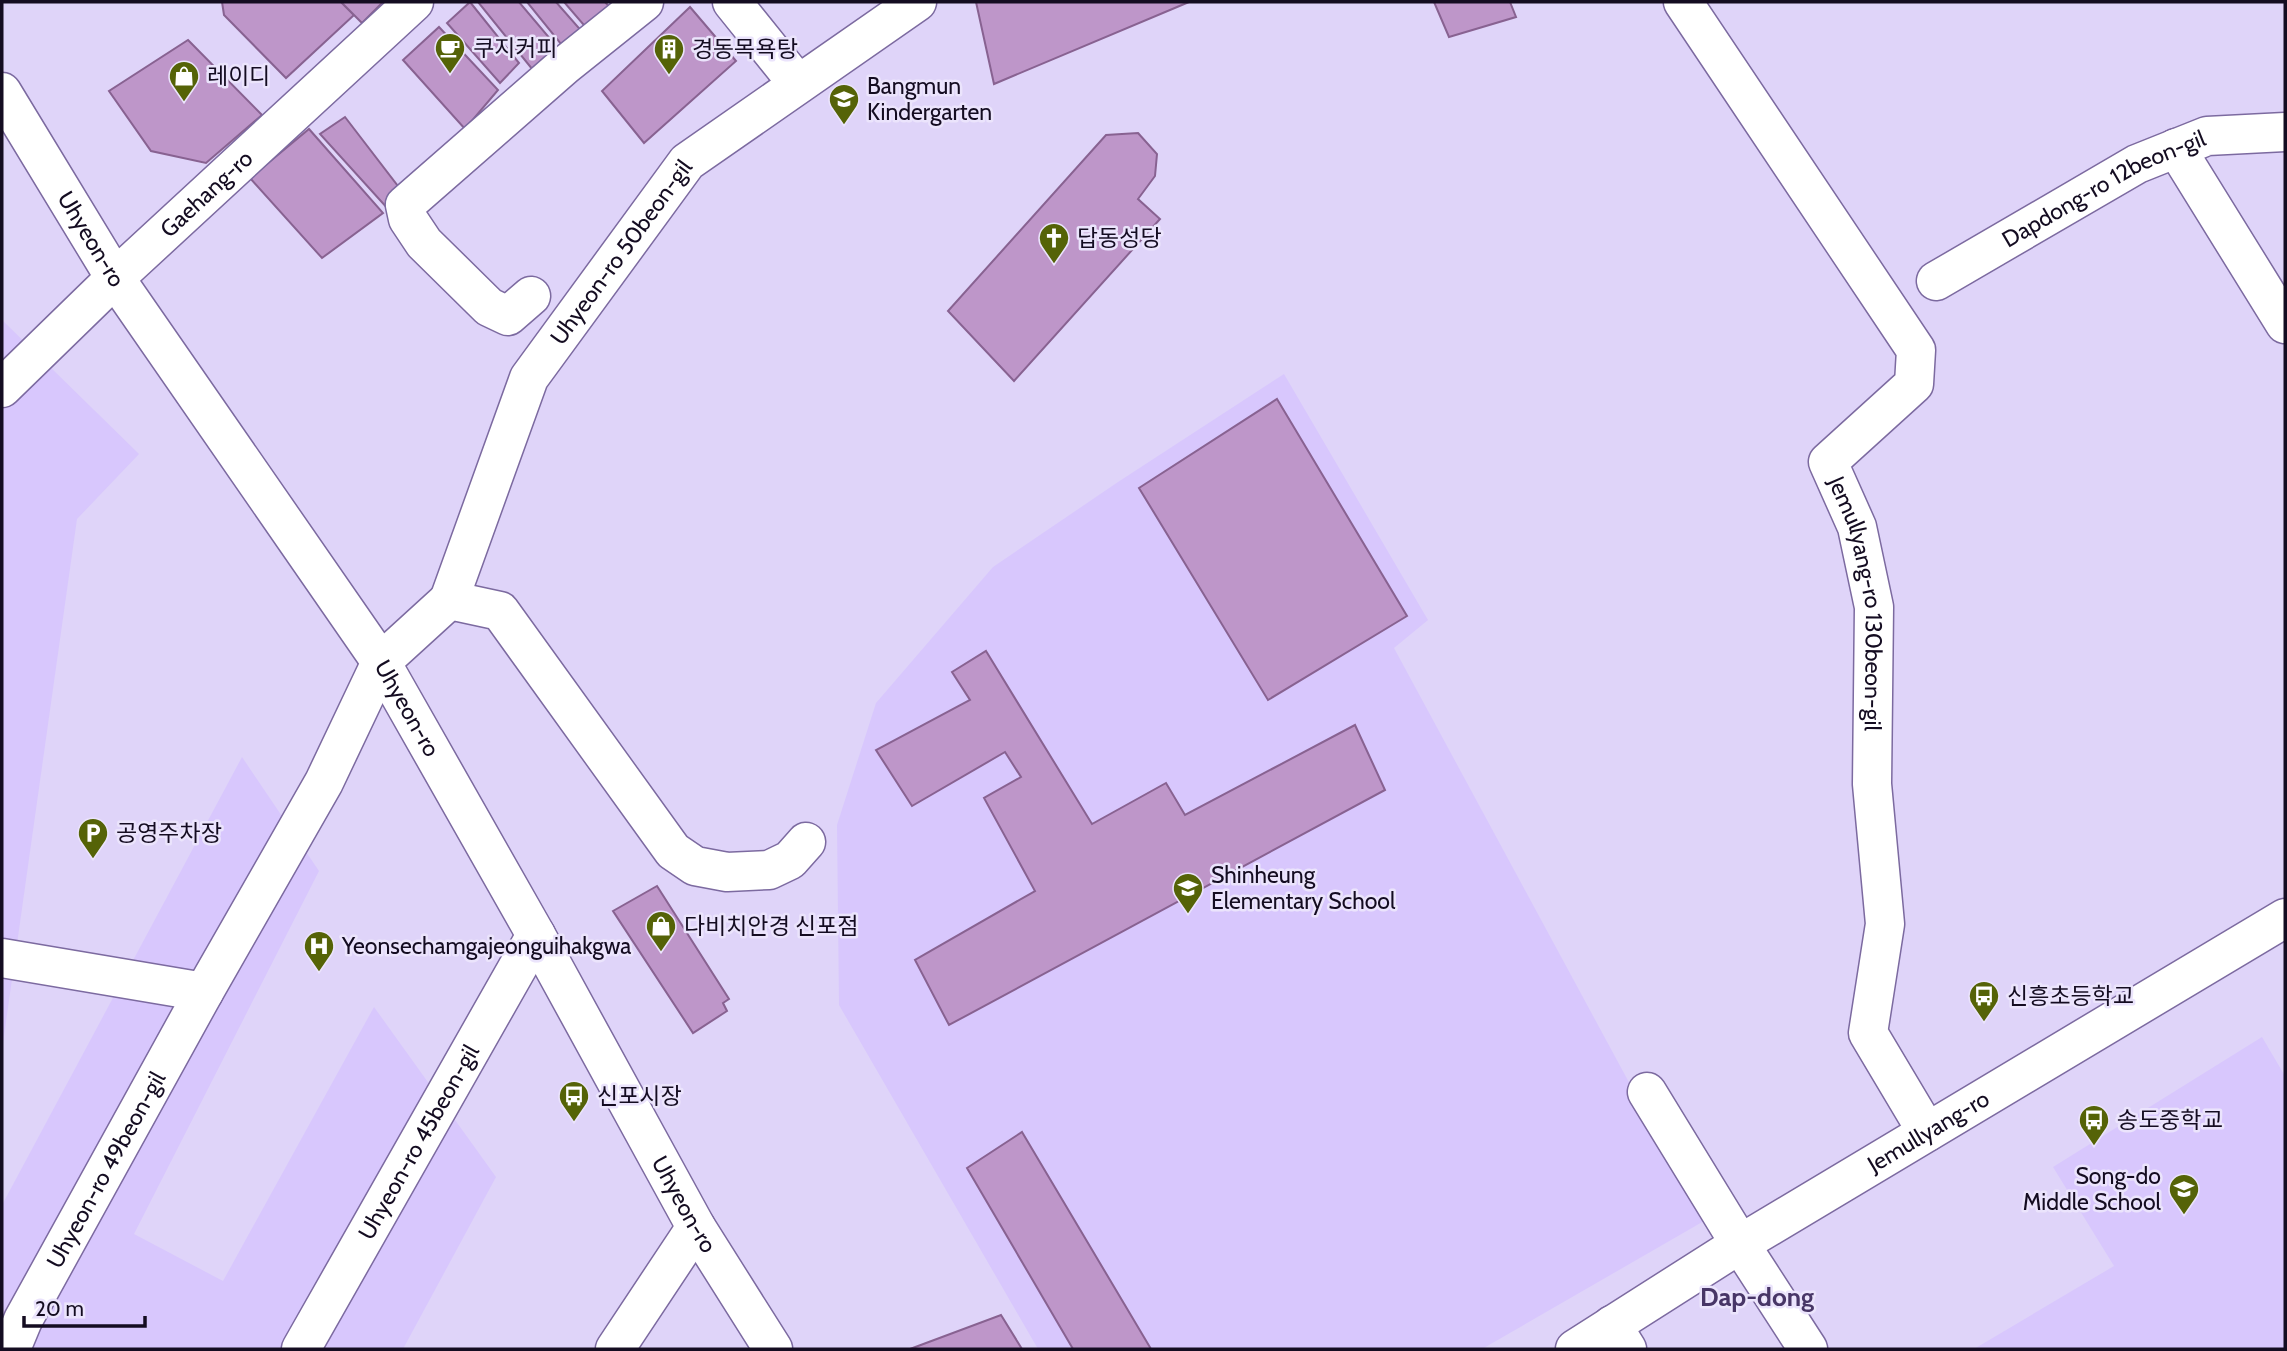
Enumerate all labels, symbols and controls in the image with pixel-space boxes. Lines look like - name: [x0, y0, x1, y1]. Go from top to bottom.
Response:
- cafe icon: 쿠지커피: [433, 31, 467, 75]
- building icon: 경동목욕탕: [652, 32, 686, 76]
- place label: 쿠지커피: [473, 34, 558, 62]
- place label: 경동목욕탕: [692, 35, 798, 63]
- shop icon: 레이디: [167, 59, 201, 103]
- place label: 레이디: [207, 62, 270, 90]
- place label: Bangmun Kindergarten: [867, 72, 992, 126]
- school or university icon: Bangmun Kindergarten: [827, 82, 861, 126]
- street label: Dapdong-ro 12beon-gil: [1997, 124, 2210, 253]
- street label: Gaehang-ro: [154, 144, 258, 243]
- street label: Uhyeon-ro 50beon-gil: [544, 154, 698, 350]
- street label: Uhyeon-ro: [52, 186, 131, 292]
- church icon: 답동성당: [1037, 221, 1071, 265]
- place label: 답동성당: [1077, 224, 1162, 252]
- street label: Jemullyang-ro 130beon-gil: [1822, 471, 1888, 732]
- street label: Uhyeon-ro: [369, 655, 446, 762]
- parking icon: 공영주차장: [76, 816, 110, 860]
- place label: 공영주차장: [116, 819, 222, 847]
- place label: Shinheung Elementary School: [1211, 861, 1396, 915]
- school or university icon: Shinheung Elementary School: [1171, 871, 1205, 915]
- shop icon: 다비치안경 신포점: [644, 909, 678, 953]
- place label: 다비치안경 신포점: [684, 912, 858, 940]
- hospital icon: Yeonsechamgajeonguihakgwa: [302, 929, 336, 973]
- place label: Yeonsechamgajeonguihakgwa: [341, 932, 631, 960]
- bus stop icon: 신흥초등학교: [1967, 979, 2001, 1023]
- place label: 신흥초등학교: [2007, 982, 2134, 1010]
- street label: Uhyeon-ro 45beon-gil: [352, 1039, 485, 1244]
- street label: Uhyeon-ro 49beon-gil: [40, 1066, 172, 1273]
- bus stop icon: 신포시장: [557, 1079, 591, 1123]
- place label: 신포시장: [597, 1082, 682, 1110]
- street label: Jemullyang-ro: [1862, 1084, 1994, 1179]
- bus stop icon: 송도중학교: [2077, 1103, 2111, 1147]
- place label: 송도중학교: [2117, 1106, 2223, 1134]
- street label: Uhyeon-ro: [646, 1151, 723, 1258]
- place label: Song-do Middle School: [2023, 1162, 2162, 1216]
- school or university icon: Song-do Middle School: [2167, 1172, 2201, 1216]
- district label: Dap-dong: [1700, 1281, 1814, 1313]
- scale bar: [24, 1284, 145, 1328]
- text: 20 m: [35, 1296, 84, 1321]

